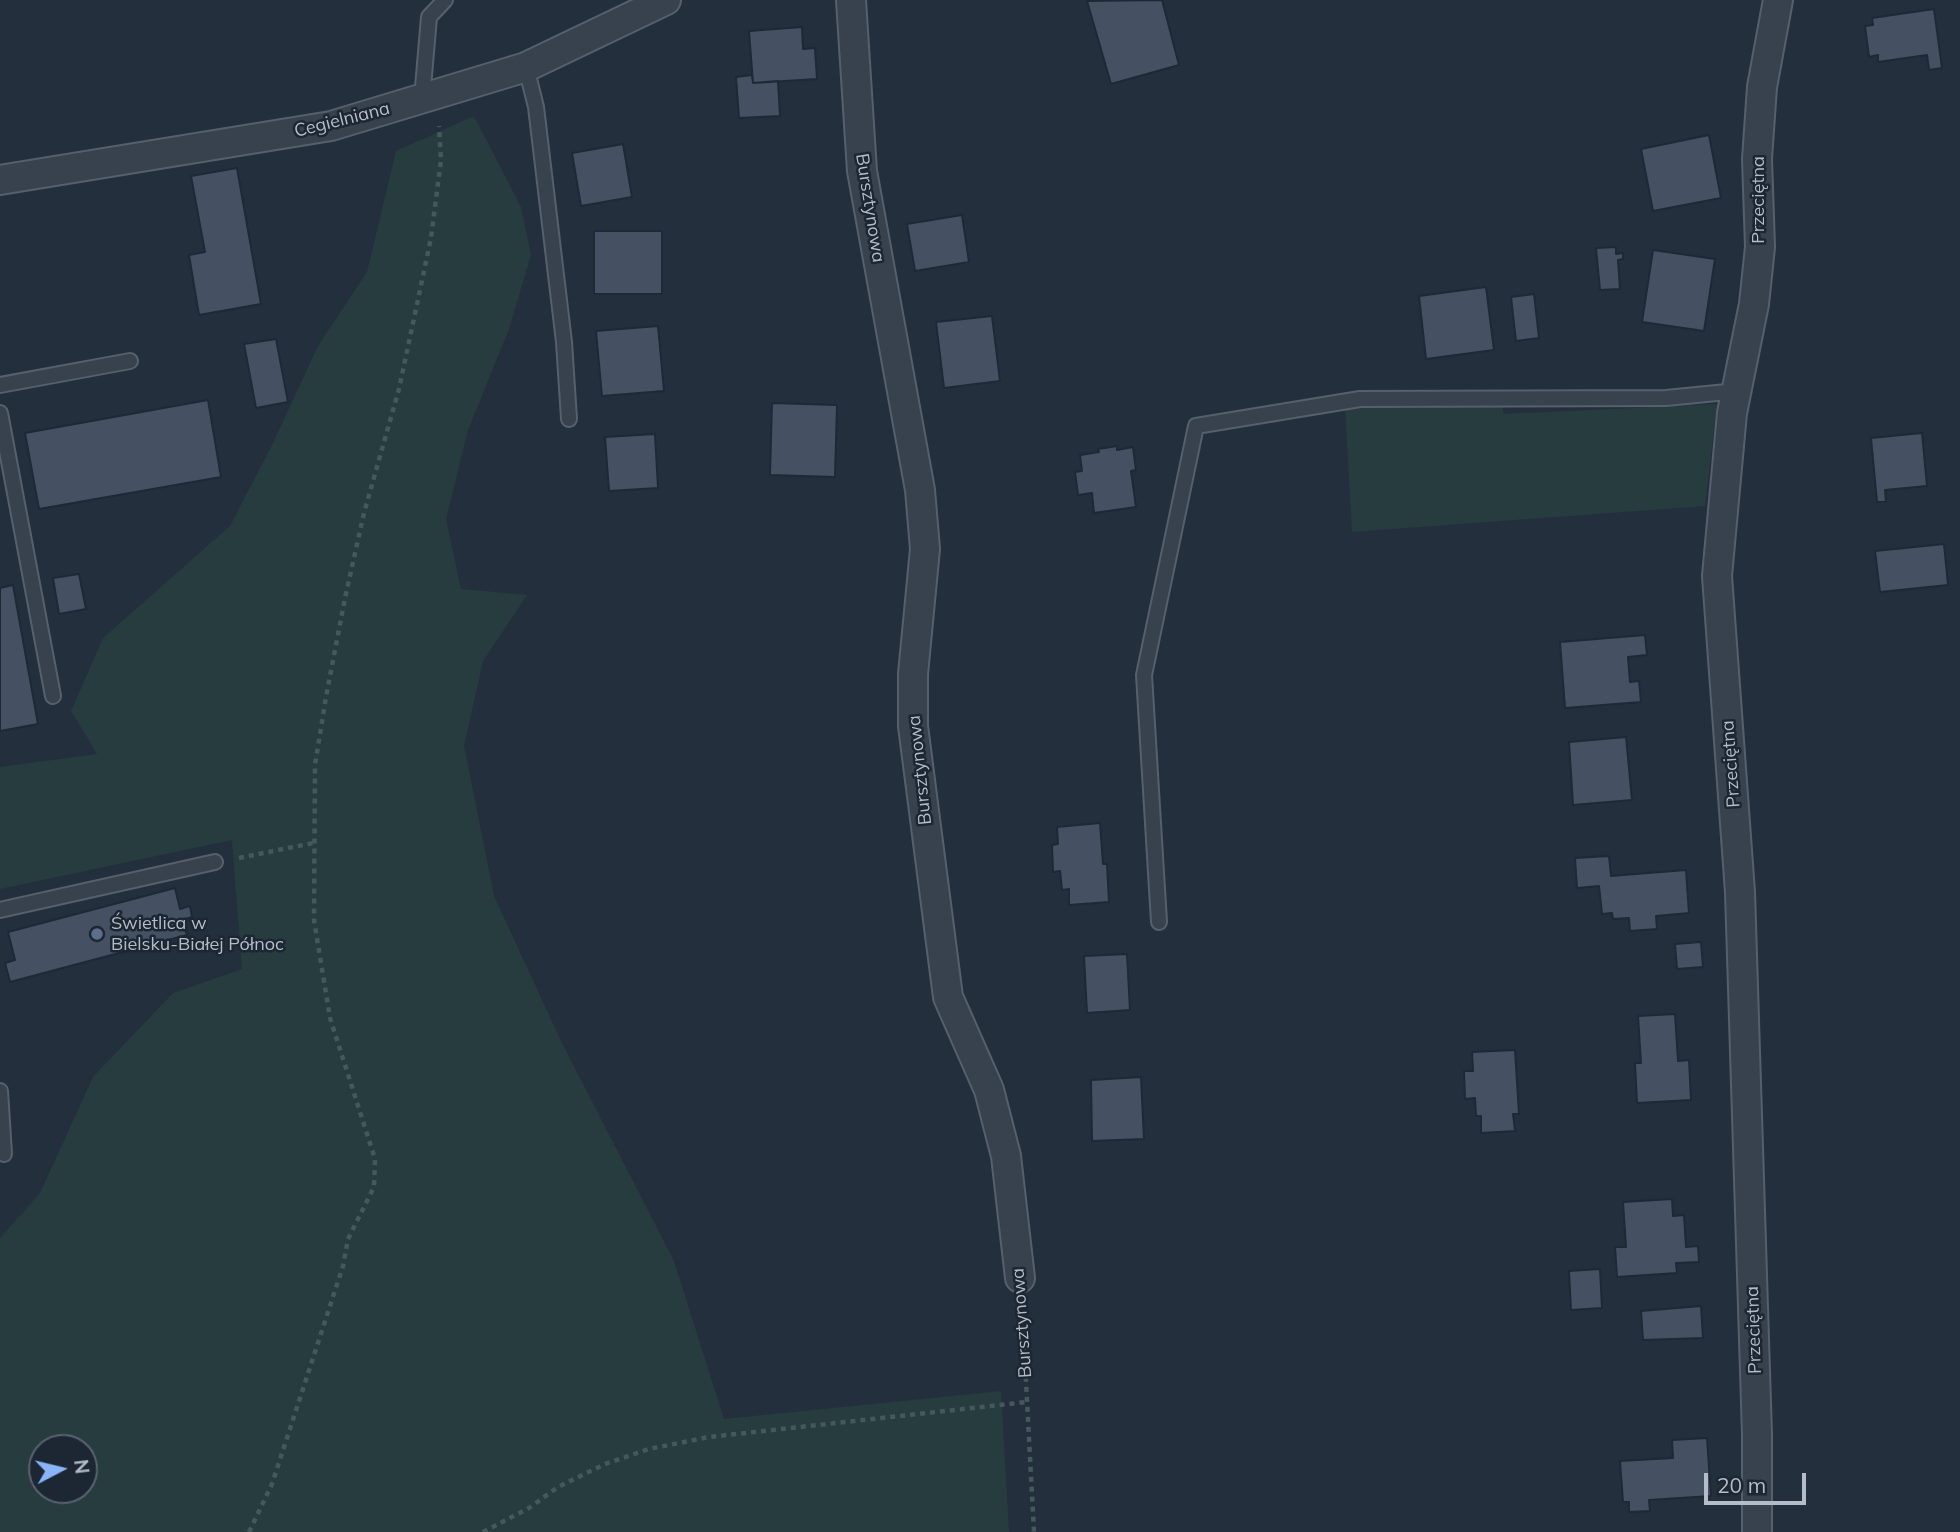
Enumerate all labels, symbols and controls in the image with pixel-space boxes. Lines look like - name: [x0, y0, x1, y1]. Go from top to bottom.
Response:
- street label: Cegielniana: [292, 98, 392, 142]
- street label: Bursztynowa: [851, 152, 889, 264]
- street label: Przeciętna: [1748, 156, 1770, 244]
- street label: Bursztynowa: [904, 714, 936, 826]
- street label: Przeciętna: [1717, 720, 1745, 808]
- place label: Świetlica w Bielsku-Białej Północ: [111, 913, 284, 956]
- marker: Świetlica w Bielsku-Białej Północ: [89, 926, 105, 942]
- street label: Bursztynowa: [1007, 1267, 1037, 1379]
- street label: Przeciętna: [1742, 1286, 1766, 1374]
- north arrow: [28, 1434, 98, 1504]
- text: N: [69, 1458, 95, 1475]
- scale bar: [1708, 1458, 1810, 1502]
- text: 20 m: [1717, 1472, 1766, 1498]

